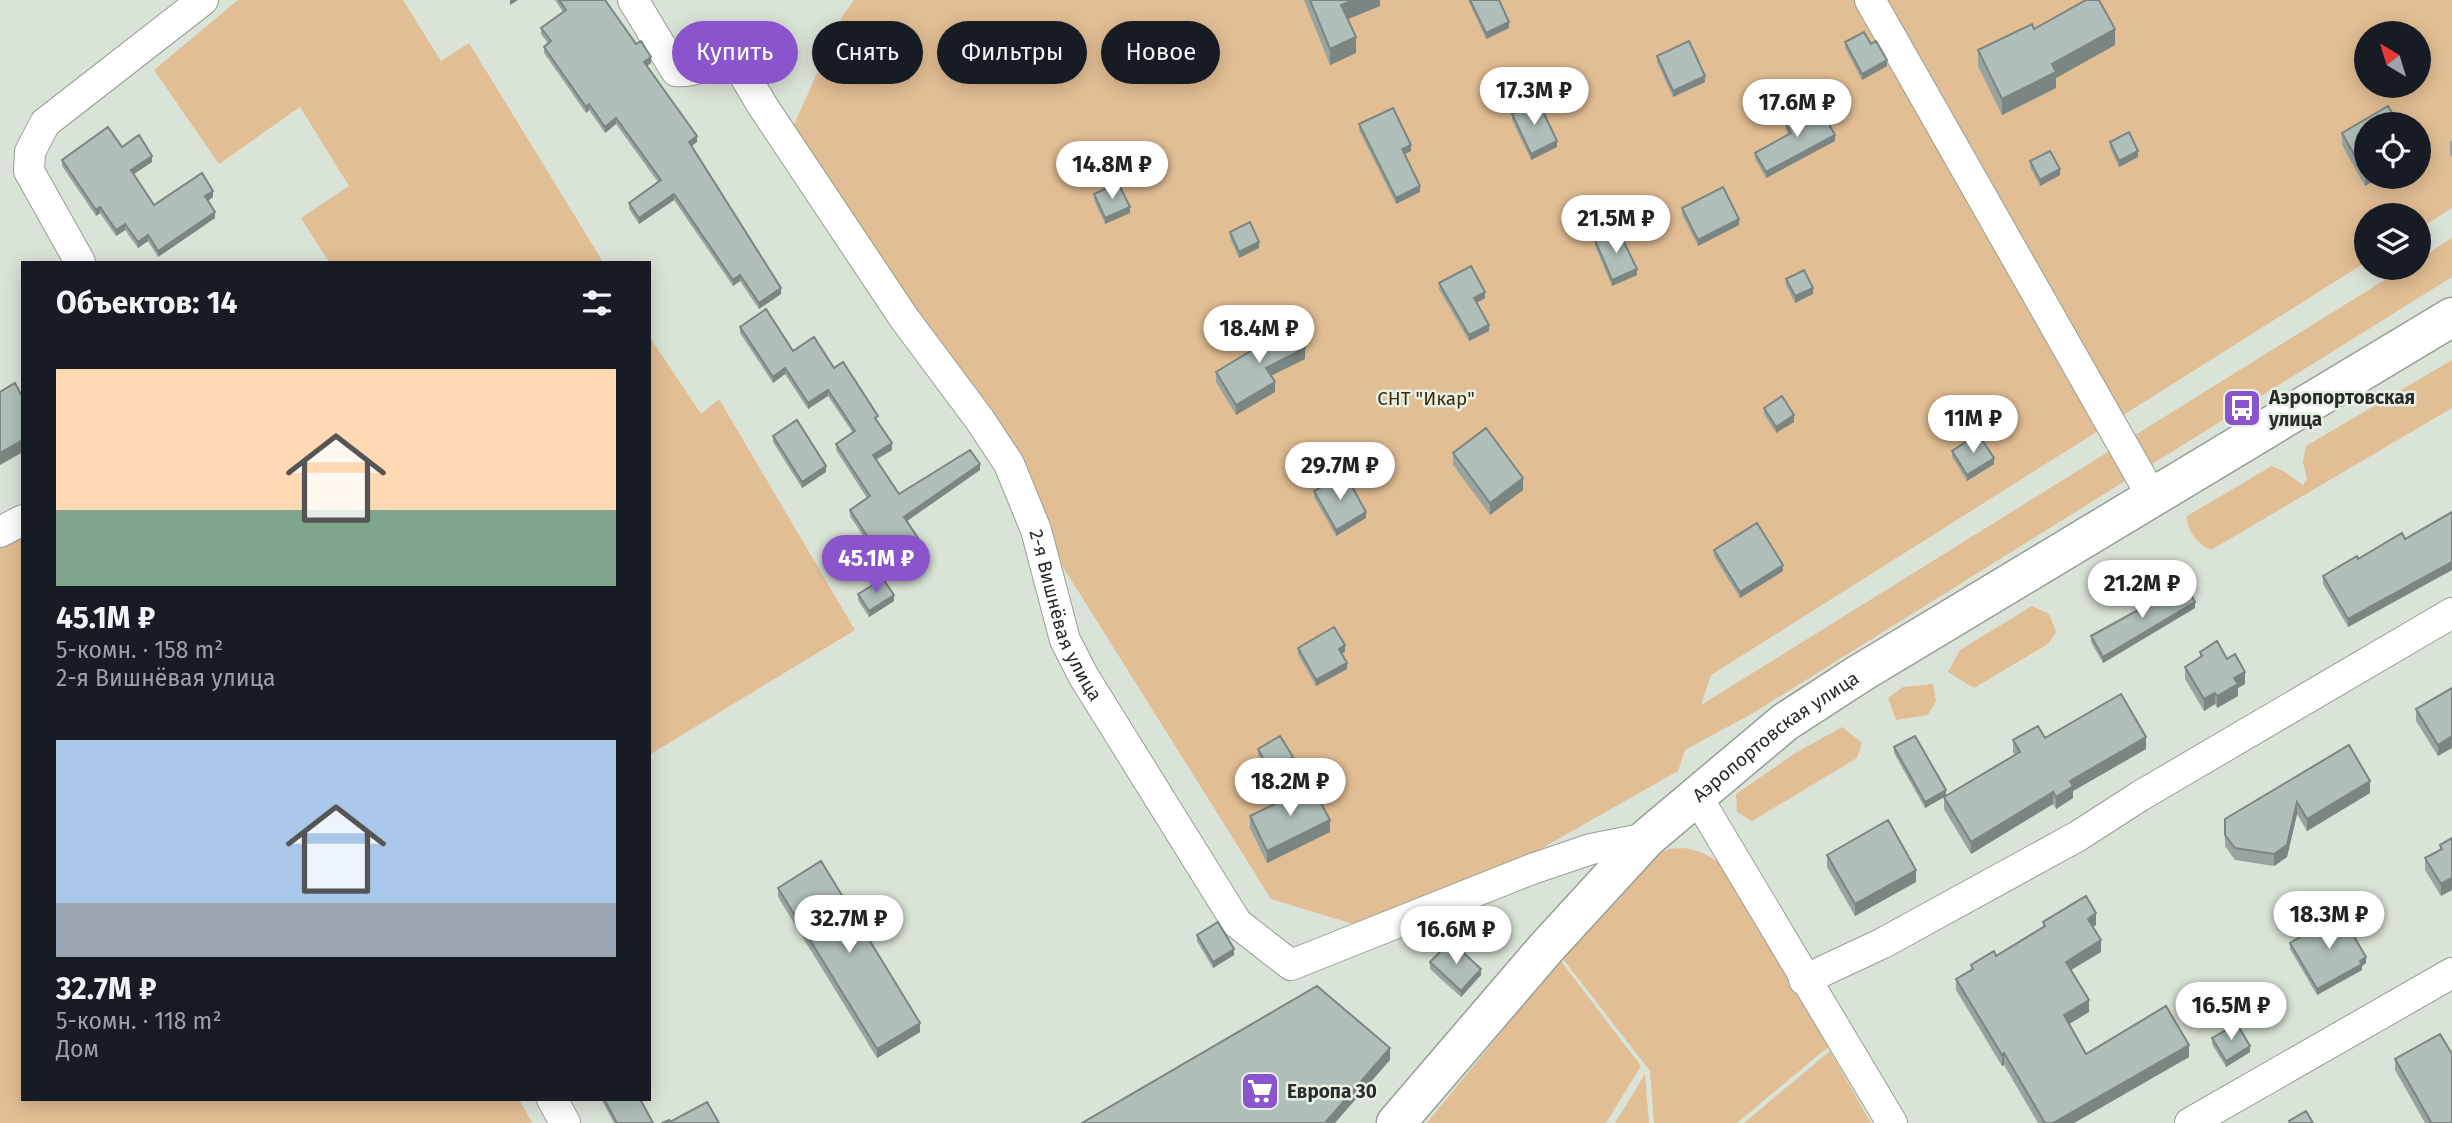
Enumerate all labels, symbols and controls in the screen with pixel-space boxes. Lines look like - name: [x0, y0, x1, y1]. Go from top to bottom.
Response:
- chip: Купить: [672, 21, 798, 84]
- chip: Снять: [812, 21, 923, 84]
- chip: Фильтры: [937, 21, 1087, 84]
- chip: Новое: [1101, 21, 1220, 84]
- north arrow: [2354, 21, 2431, 98]
- map controls: [2354, 21, 2431, 280]
- pin: 17.3M ₽: [1469, 68, 1599, 127]
- text: 17.3M ₽: [1496, 76, 1572, 104]
- pin: 17.6M ₽: [1732, 80, 1862, 139]
- text: 17.6M ₽: [1759, 88, 1835, 116]
- button: locate: [2354, 112, 2431, 189]
- pin: 14.8M ₽: [1047, 142, 1177, 201]
- text: 14.8M ₽: [1072, 150, 1152, 178]
- pin: 21.5M ₽: [1551, 196, 1681, 255]
- button: layers: [2354, 203, 2431, 280]
- text: 21.5M ₽: [1577, 204, 1655, 232]
- icon: filters: [578, 284, 616, 322]
- text: Объектов: 14: [56, 285, 238, 321]
- pin: 18.4M ₽: [1194, 306, 1324, 365]
- text: 18.4M ₽: [1219, 314, 1299, 342]
- place label: Аэропортовская улица: [2268, 386, 2415, 431]
- park label: СНТ "Икар": [1377, 387, 1475, 410]
- bus stop icon: Аэропортовская улица: [2221, 387, 2263, 429]
- pin: 11M ₽: [1924, 396, 2022, 455]
- text: 11M ₽: [1944, 404, 2002, 432]
- icon: home: [273, 415, 399, 541]
- pin: 29.7M ₽: [1275, 442, 1405, 502]
- text: 29.7M ₽: [1301, 451, 1379, 479]
- street label: 2-я Вишнёвая улица: [1025, 527, 1107, 705]
- pin: 45.1M ₽: [811, 536, 941, 595]
- text: 45.1M ₽: [838, 544, 914, 572]
- pin: 21.2M ₽: [2077, 560, 2207, 620]
- text: 21.2M ₽: [2104, 569, 2180, 597]
- text: 45.1M ₽: [56, 600, 155, 636]
- text: 5-комн. · 158 m²: [56, 636, 223, 664]
- text: 2-я Вишнёвая улица: [56, 664, 275, 692]
- street label: Аэропортовская улица: [1688, 666, 1863, 806]
- pin: 18.2M ₽: [1225, 758, 1355, 818]
- text: 18.2M ₽: [1251, 767, 1329, 795]
- icon: home: [273, 786, 399, 912]
- pin: 18.3M ₽: [2264, 892, 2394, 951]
- pin: 32.7M ₽: [784, 895, 914, 955]
- text: 18.3M ₽: [2289, 900, 2369, 928]
- text: 32.7M ₽: [810, 904, 888, 932]
- pin: 16.6M ₽: [1391, 906, 1521, 966]
- text: 16.6M ₽: [1416, 915, 1496, 943]
- text: 32.7M ₽: [56, 971, 157, 1007]
- pin: 16.5M ₽: [2166, 982, 2296, 1042]
- text: 16.5M ₽: [2192, 991, 2270, 1019]
- text: 5-комн. · 118 m²: [56, 1007, 221, 1035]
- text: Дом: [56, 1035, 99, 1063]
- supermarket icon: Европа 30: [1239, 1070, 1281, 1112]
- place label: Европа 30: [1287, 1080, 1377, 1103]

